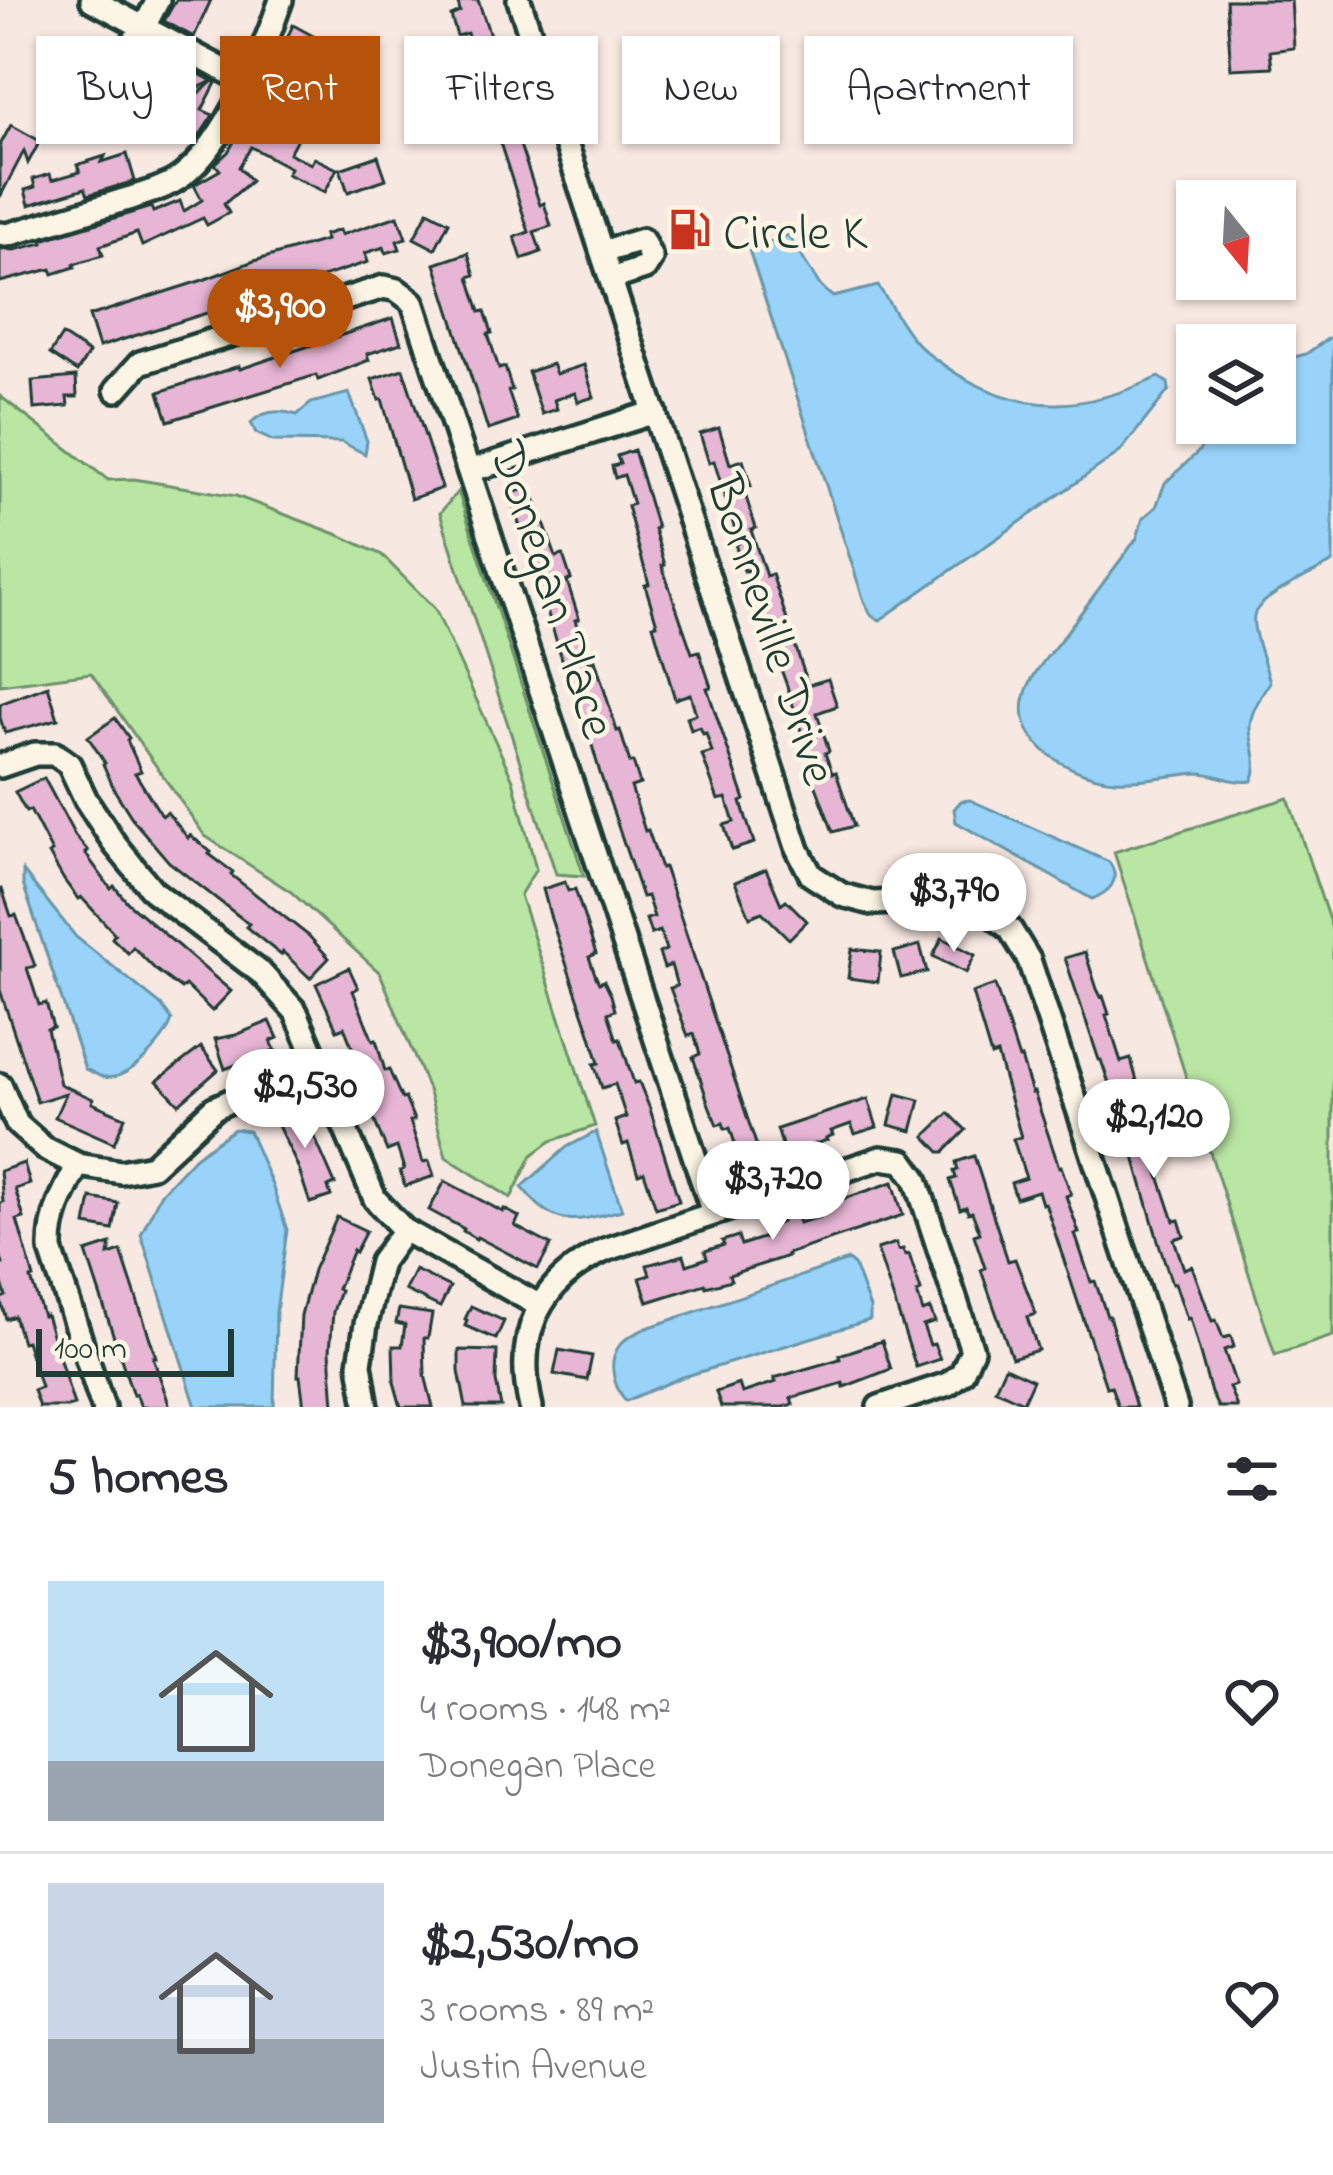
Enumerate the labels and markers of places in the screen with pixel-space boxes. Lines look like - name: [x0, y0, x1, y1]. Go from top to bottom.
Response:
- place label: Circle K: [723, 198, 868, 273]
- fuel station icon: Circle K: [666, 207, 712, 253]
- pin: $3,900: [182, 269, 378, 371]
- pin: $3,790: [856, 853, 1052, 955]
- pin: $2,530: [207, 1049, 403, 1151]
- pin: $2,120: [1056, 1079, 1252, 1181]
- pin: $3,720: [675, 1141, 871, 1243]

